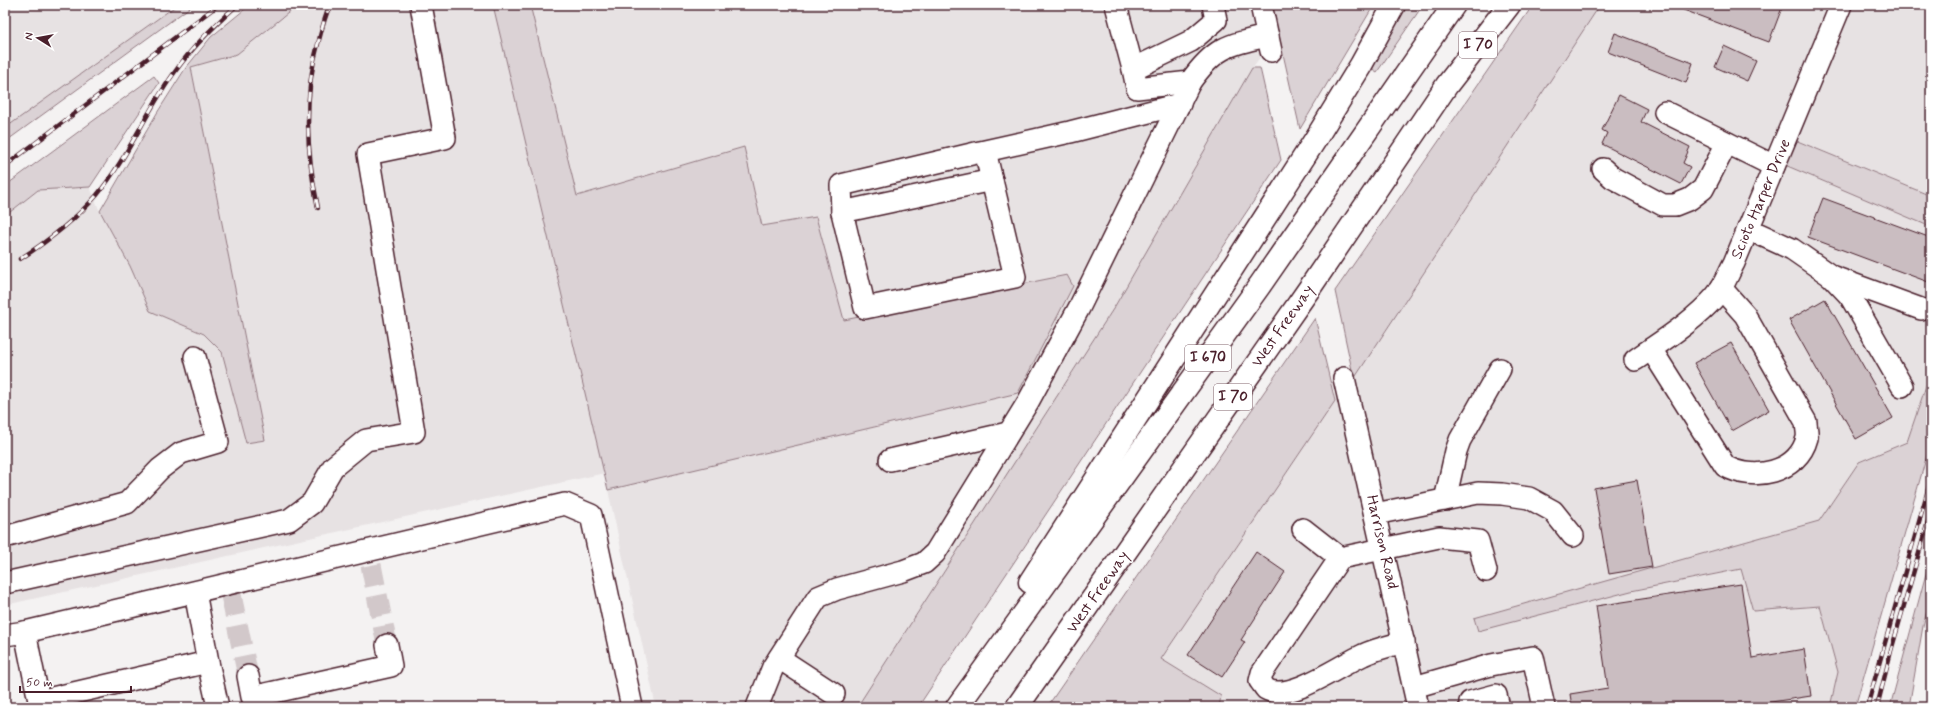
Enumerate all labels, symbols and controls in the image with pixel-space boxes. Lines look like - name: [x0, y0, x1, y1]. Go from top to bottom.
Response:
- north arrow: [18, 18, 58, 58]
- text: N: [22, 31, 37, 41]
- road number: I 70: [1459, 32, 1497, 58]
- street label: Scioto Harper Drive: [1726, 136, 1796, 262]
- street label: West Freeway: [1247, 281, 1319, 371]
- road number: I 670: [1185, 345, 1231, 371]
- road number: I 70: [1214, 384, 1252, 410]
- street label: Harrison Road: [1361, 493, 1403, 591]
- street label: West Freeway: [1062, 547, 1134, 637]
- scale bar: [20, 668, 131, 694]
- text: 50 m: [26, 675, 53, 691]

